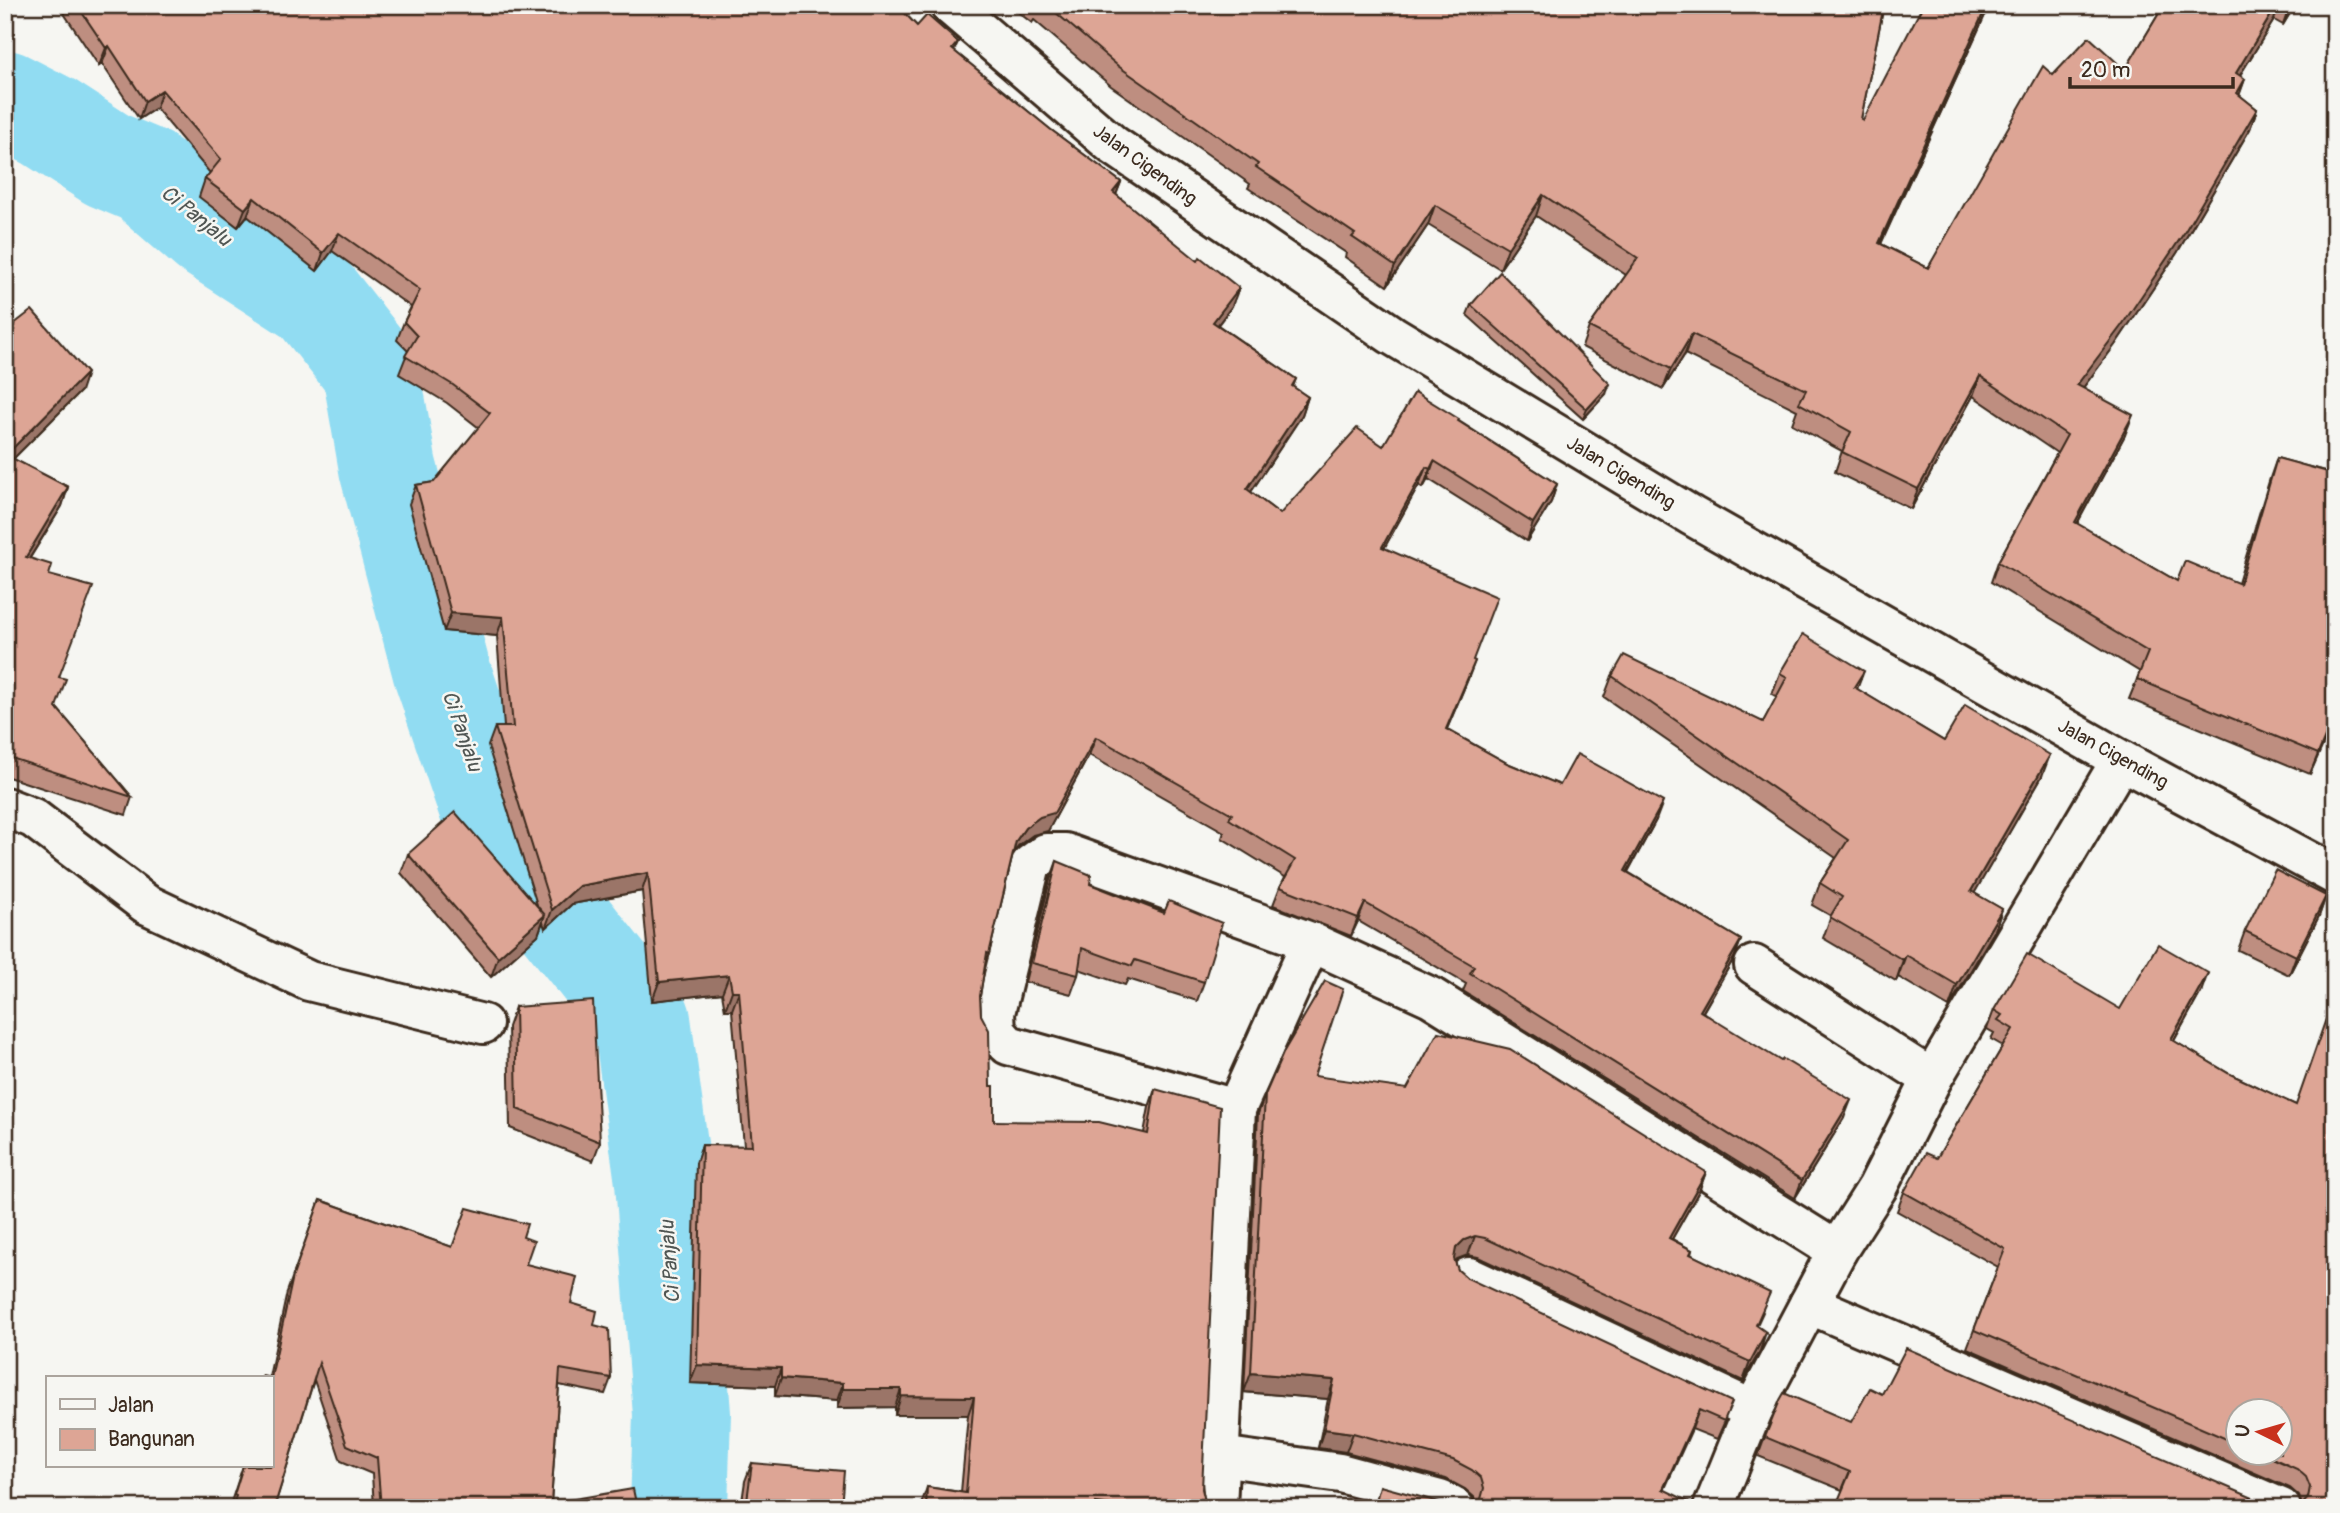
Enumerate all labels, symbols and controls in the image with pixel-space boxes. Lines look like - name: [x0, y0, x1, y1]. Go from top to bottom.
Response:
- scale bar: [2070, 46, 2233, 90]
- text: 20 m: [2081, 57, 2130, 84]
- street label: Jalan Cigending: [1088, 119, 1202, 211]
- water label: Ci Panjalu: [155, 179, 238, 254]
- street label: Jalan Cigending: [1562, 431, 1680, 515]
- water label: Ci Panjalu: [436, 687, 489, 776]
- street label: Jalan Cigending: [2053, 714, 2173, 794]
- water label: Ci Panjalu: [654, 1218, 686, 1304]
- legend: [46, 1376, 273, 1468]
- text: Jalan: [108, 1392, 154, 1419]
- north arrow: [2224, 1398, 2294, 1468]
- text: U: [2231, 1423, 2256, 1438]
- text: Bangunan: [108, 1426, 195, 1453]

